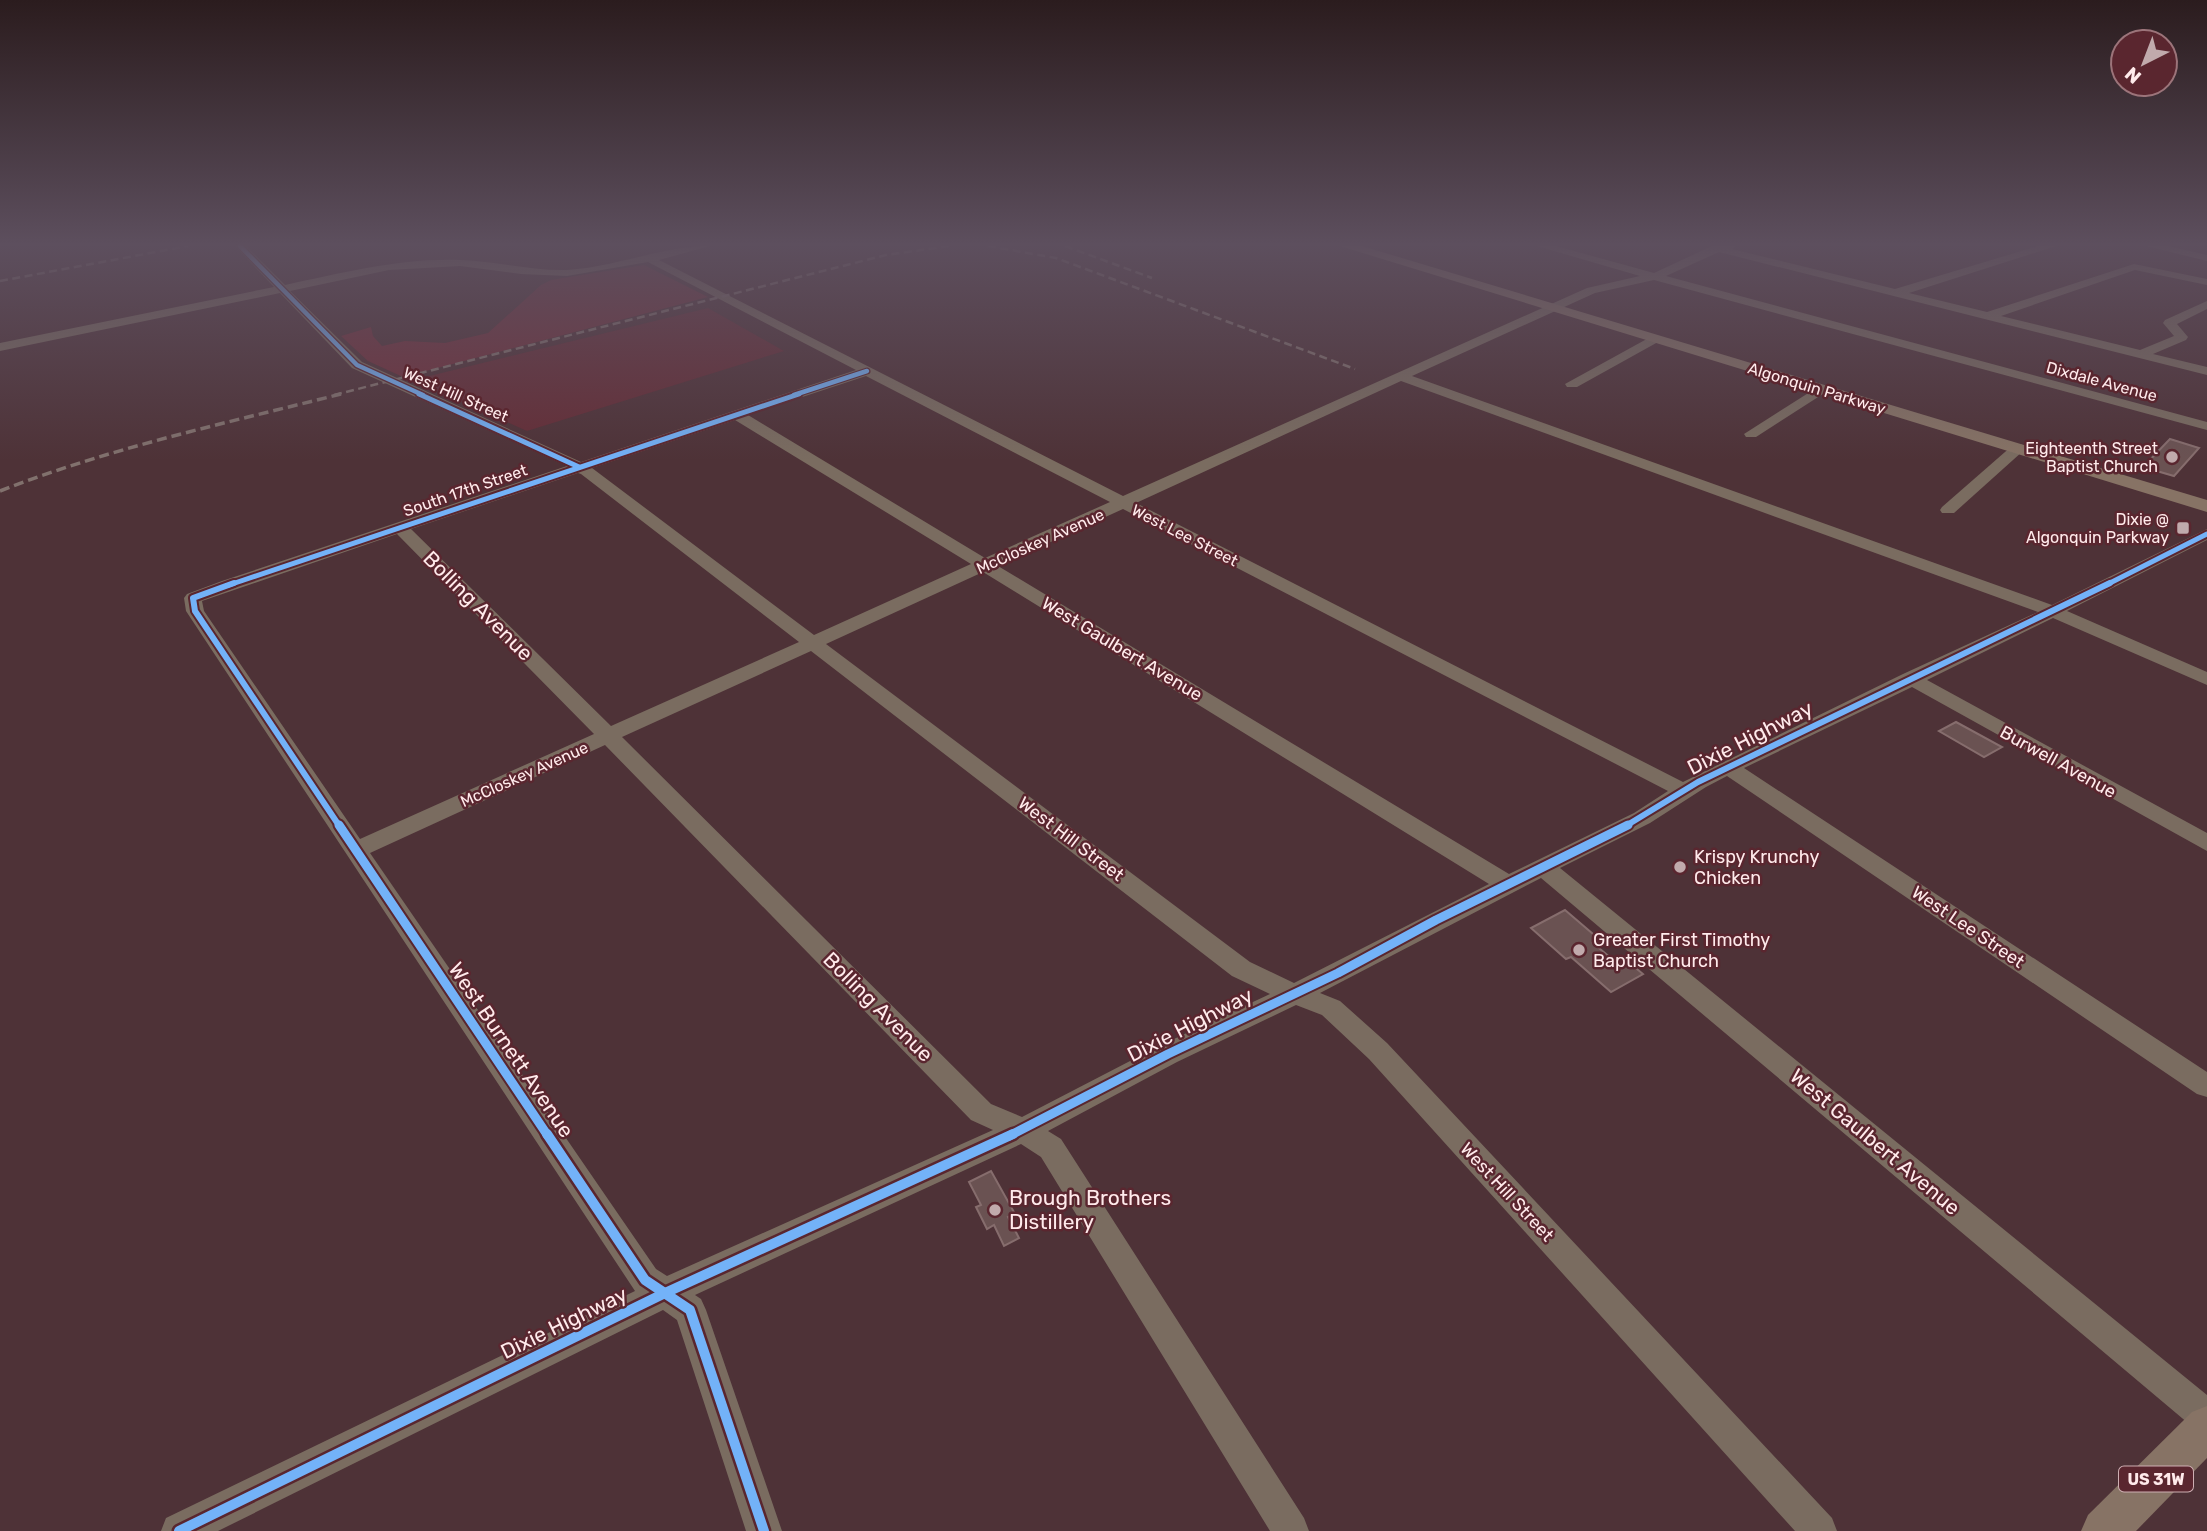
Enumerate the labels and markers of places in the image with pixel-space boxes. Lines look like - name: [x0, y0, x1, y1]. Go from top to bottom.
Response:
- place label: Eighteenth Street Baptist Church: [2025, 439, 2158, 476]
- marker: Eighteenth Street Baptist Church: [2164, 449, 2180, 465]
- place label: Dixie @ Algonquin Parkway: [2026, 510, 2169, 547]
- marker: Dixie @ Algonquin Parkway: [2175, 520, 2191, 536]
- place label: Krispy Krunchy Chicken: [1694, 846, 1819, 889]
- marker: Krispy Krunchy Chicken: [1672, 859, 1688, 875]
- place label: Greater First Timothy Baptist Church: [1593, 929, 1770, 972]
- marker: Greater First Timothy Baptist Church: [1571, 942, 1587, 958]
- place label: Brough Brothers Distillery: [1009, 1185, 1171, 1234]
- marker: Brough Brothers Distillery: [987, 1202, 1003, 1218]

